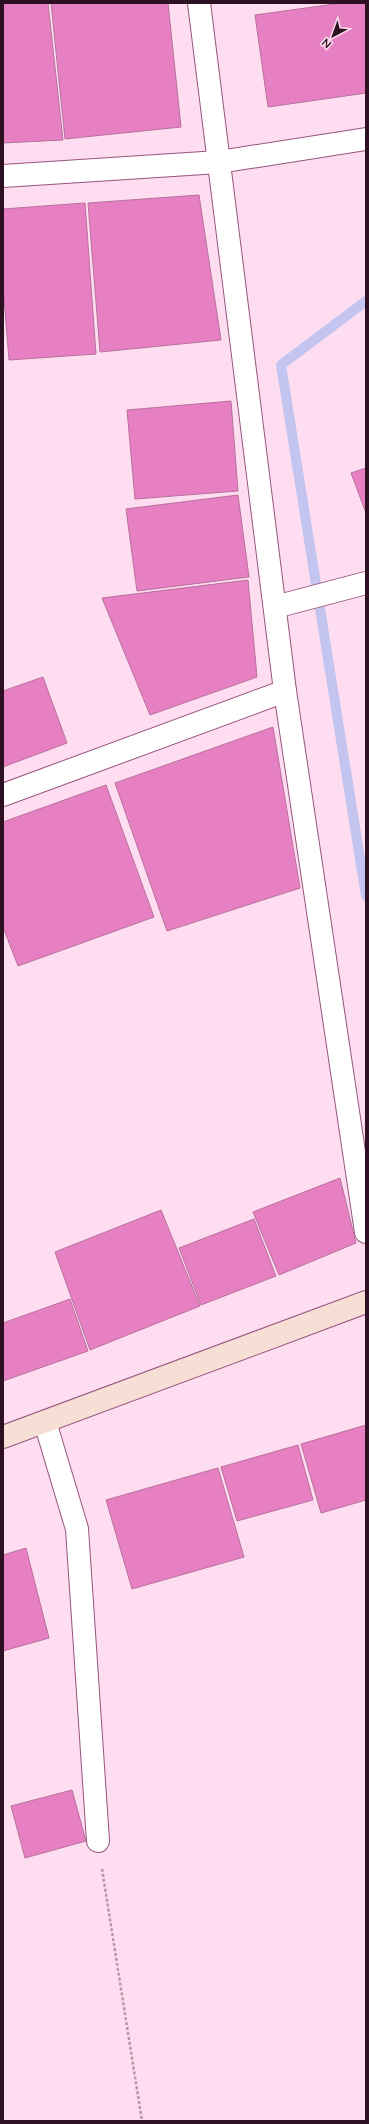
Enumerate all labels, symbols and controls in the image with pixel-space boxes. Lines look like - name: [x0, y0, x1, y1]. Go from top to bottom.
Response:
- north arrow: [313, 16, 353, 56]
- text: N: [319, 36, 334, 52]

